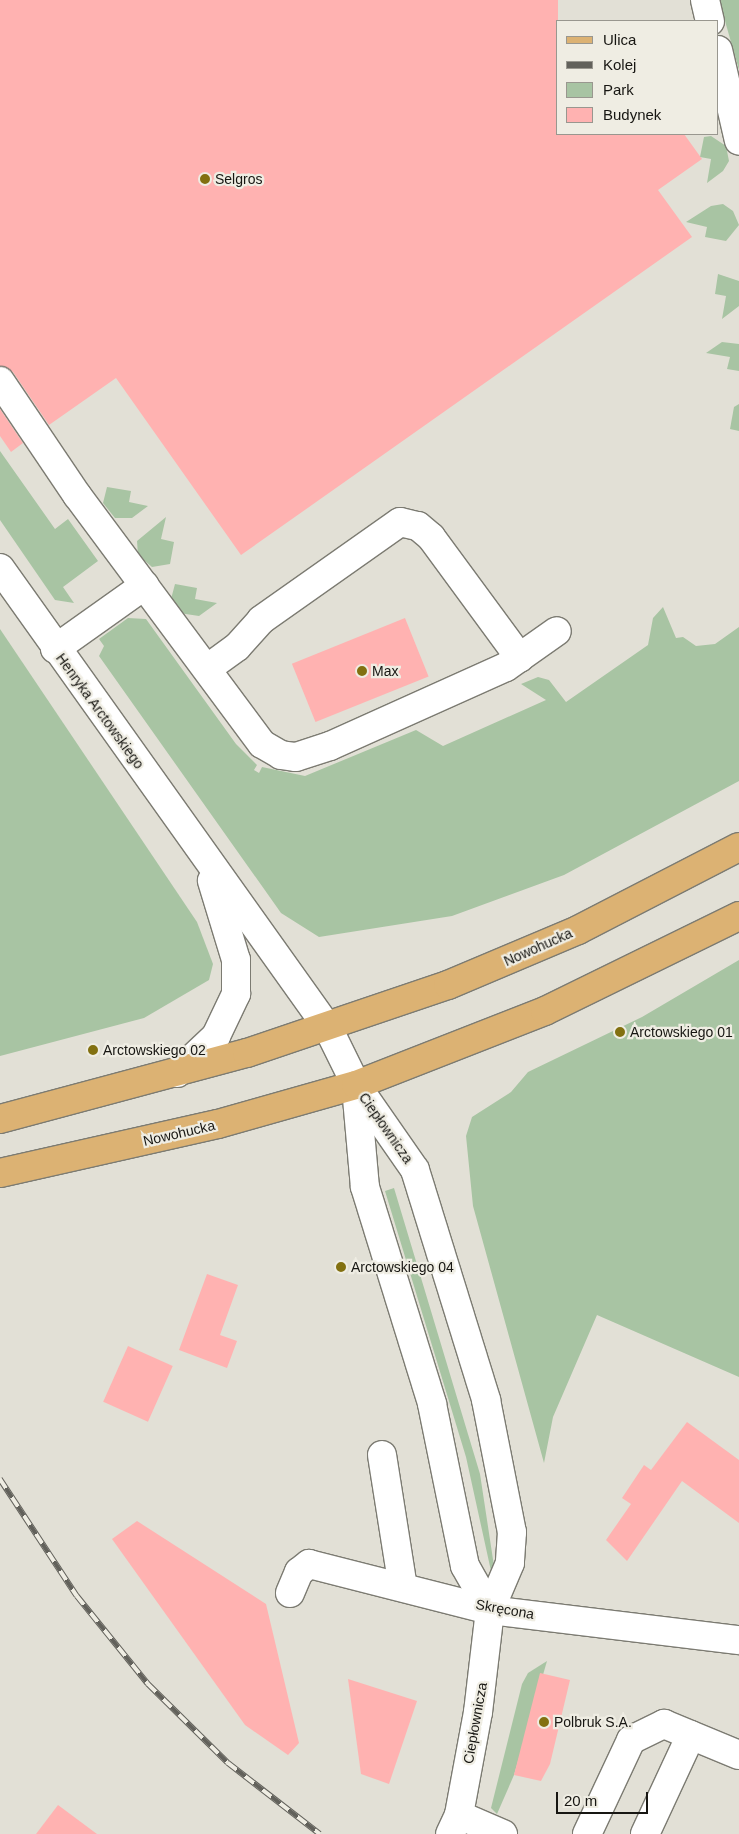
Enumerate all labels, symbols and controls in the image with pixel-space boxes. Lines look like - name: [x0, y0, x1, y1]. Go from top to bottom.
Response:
- legend: [556, 20, 719, 135]
- text: Ulica: [603, 31, 636, 48]
- text: Kolej: [603, 56, 636, 73]
- text: Park: [603, 81, 634, 98]
- text: Budynek: [603, 106, 661, 123]
- place label: Selgros: [215, 171, 262, 187]
- marker: Selgros: [199, 173, 211, 185]
- street label: Henryka Arctowskiego: [52, 650, 148, 772]
- place label: Max: [372, 663, 398, 679]
- marker: Max: [356, 665, 368, 677]
- street label: Nowohucka: [501, 924, 575, 970]
- place label: Arctowskiego 01: [630, 1024, 733, 1040]
- marker: Arctowskiego 01: [614, 1026, 626, 1038]
- place label: Arctowskiego 02: [103, 1042, 206, 1058]
- marker: Arctowskiego 02: [87, 1044, 99, 1056]
- street label: Ciepłownicza: [355, 1089, 417, 1167]
- street label: Nowohucka: [141, 1117, 217, 1149]
- place label: Arctowskiego 04: [351, 1259, 454, 1275]
- marker: Arctowskiego 04: [335, 1261, 347, 1273]
- street label: Skręcona: [474, 1596, 536, 1622]
- street label: Ciepłownicza: [460, 1681, 490, 1765]
- place label: Polbruk S.A.: [554, 1714, 632, 1730]
- marker: Polbruk S.A.: [538, 1716, 550, 1728]
- scale bar: [559, 1782, 652, 1814]
- text: 20 m: [564, 1792, 597, 1809]

